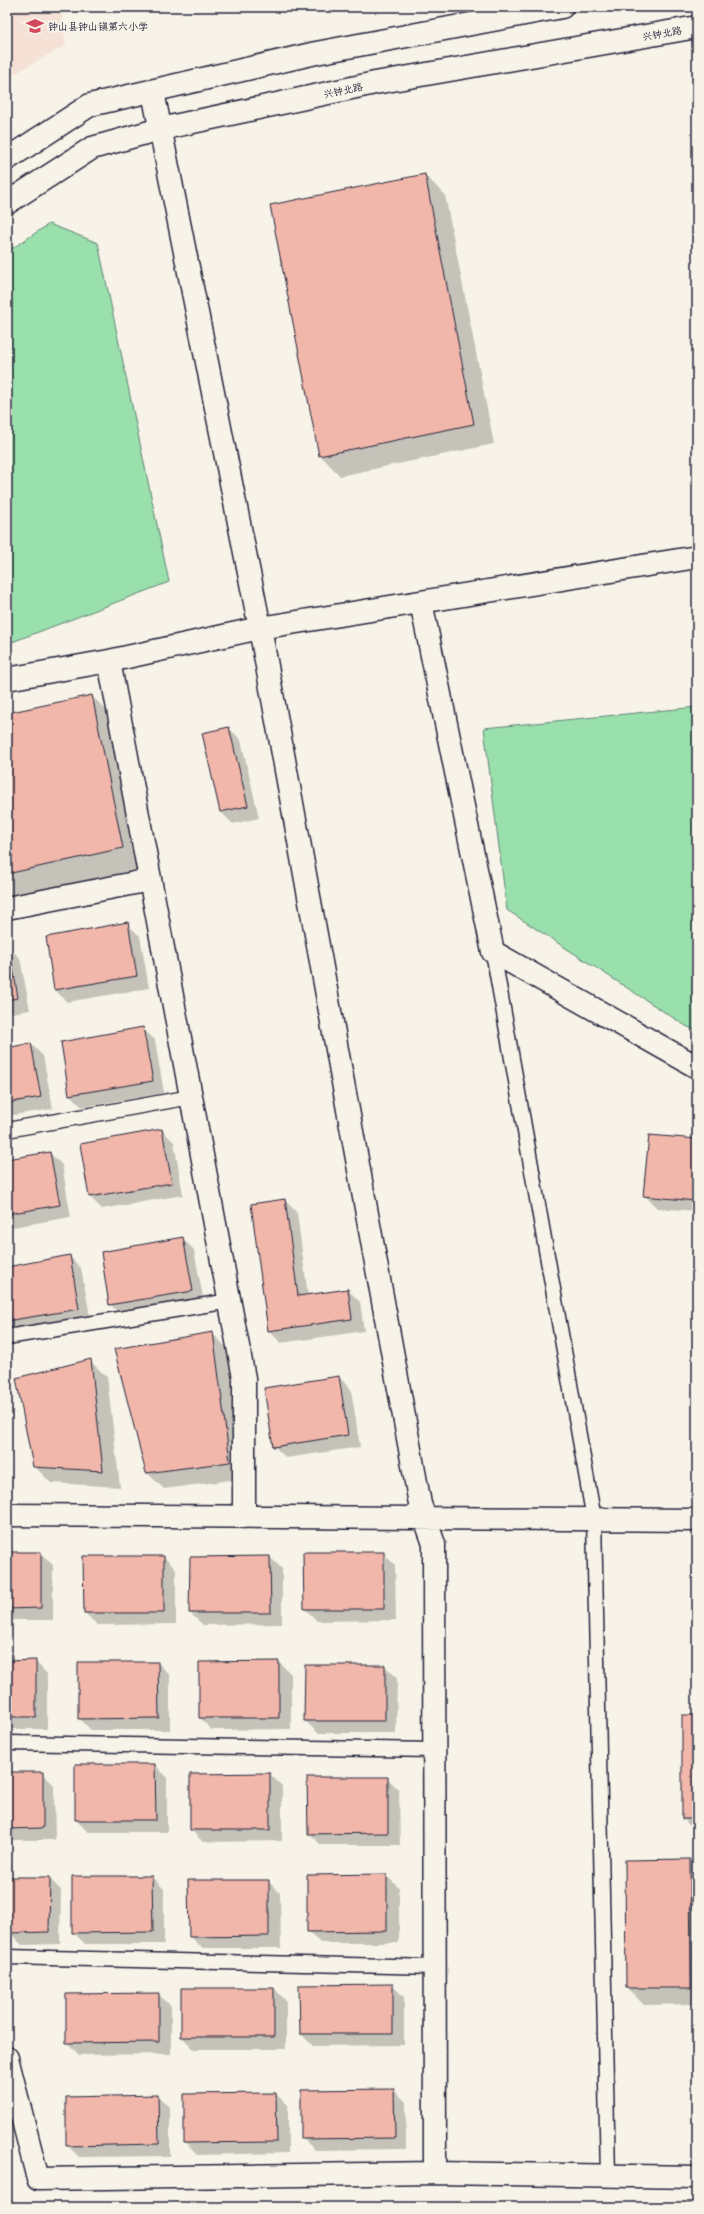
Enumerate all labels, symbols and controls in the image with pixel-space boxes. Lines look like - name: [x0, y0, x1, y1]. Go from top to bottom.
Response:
- school or university icon: 钟山县钟山镇第六小学: [25, 16, 45, 36]
- place label: 钟山县钟山镇第六小学: [48, 21, 148, 33]
- street label: 兴钟北路: [641, 25, 683, 43]
- street label: 兴钟北路: [322, 81, 364, 101]

